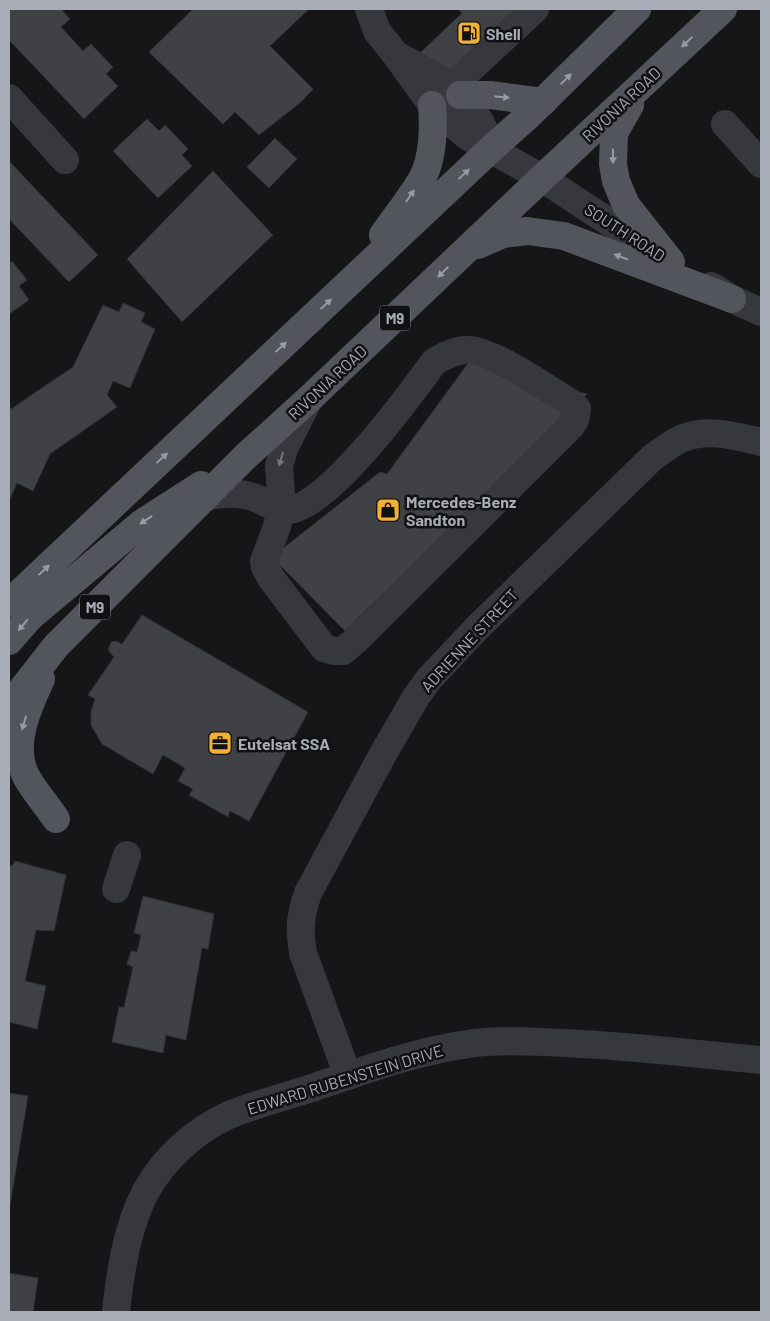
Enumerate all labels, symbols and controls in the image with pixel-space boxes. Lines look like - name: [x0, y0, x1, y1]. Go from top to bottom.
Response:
- fuel station icon: Shell: [456, 20, 482, 46]
- place label: Shell: [486, 24, 521, 43]
- one-way arrow: [682, 36, 694, 48]
- street label: RIVONIA ROAD: [578, 63, 664, 145]
- one-way arrow: [560, 73, 572, 85]
- one-way arrow: [494, 93, 510, 101]
- one-way arrow: [609, 148, 617, 164]
- one-way arrow: [458, 168, 470, 180]
- one-way arrow: [405, 189, 415, 203]
- street label: SOUTH ROAD: [581, 199, 669, 265]
- one-way arrow: [613, 253, 628, 261]
- one-way arrow: [437, 266, 449, 278]
- one-way arrow: [320, 298, 332, 310]
- road number: M9: [380, 306, 410, 330]
- one-way arrow: [274, 341, 286, 353]
- street label: RIVONIA ROAD: [284, 341, 370, 423]
- one-way arrow: [156, 452, 168, 464]
- one-way arrow: [277, 452, 285, 467]
- place label: Mercedes-Benz Sandton: [406, 492, 516, 529]
- shop icon: Mercedes-Benz Sandton: [375, 497, 401, 523]
- one-way arrow: [140, 515, 153, 525]
- one-way arrow: [38, 564, 50, 576]
- street label: ADRIENNE STREET: [416, 585, 522, 695]
- road number: M9: [80, 594, 110, 620]
- one-way arrow: [17, 618, 28, 631]
- one-way arrow: [20, 716, 28, 731]
- office icon: Eutelsat SSA: [207, 730, 233, 756]
- place label: Eutelsat SSA: [238, 734, 330, 753]
- street label: EDWARD RUBENSTEIN DRIVE: [245, 1040, 445, 1118]

